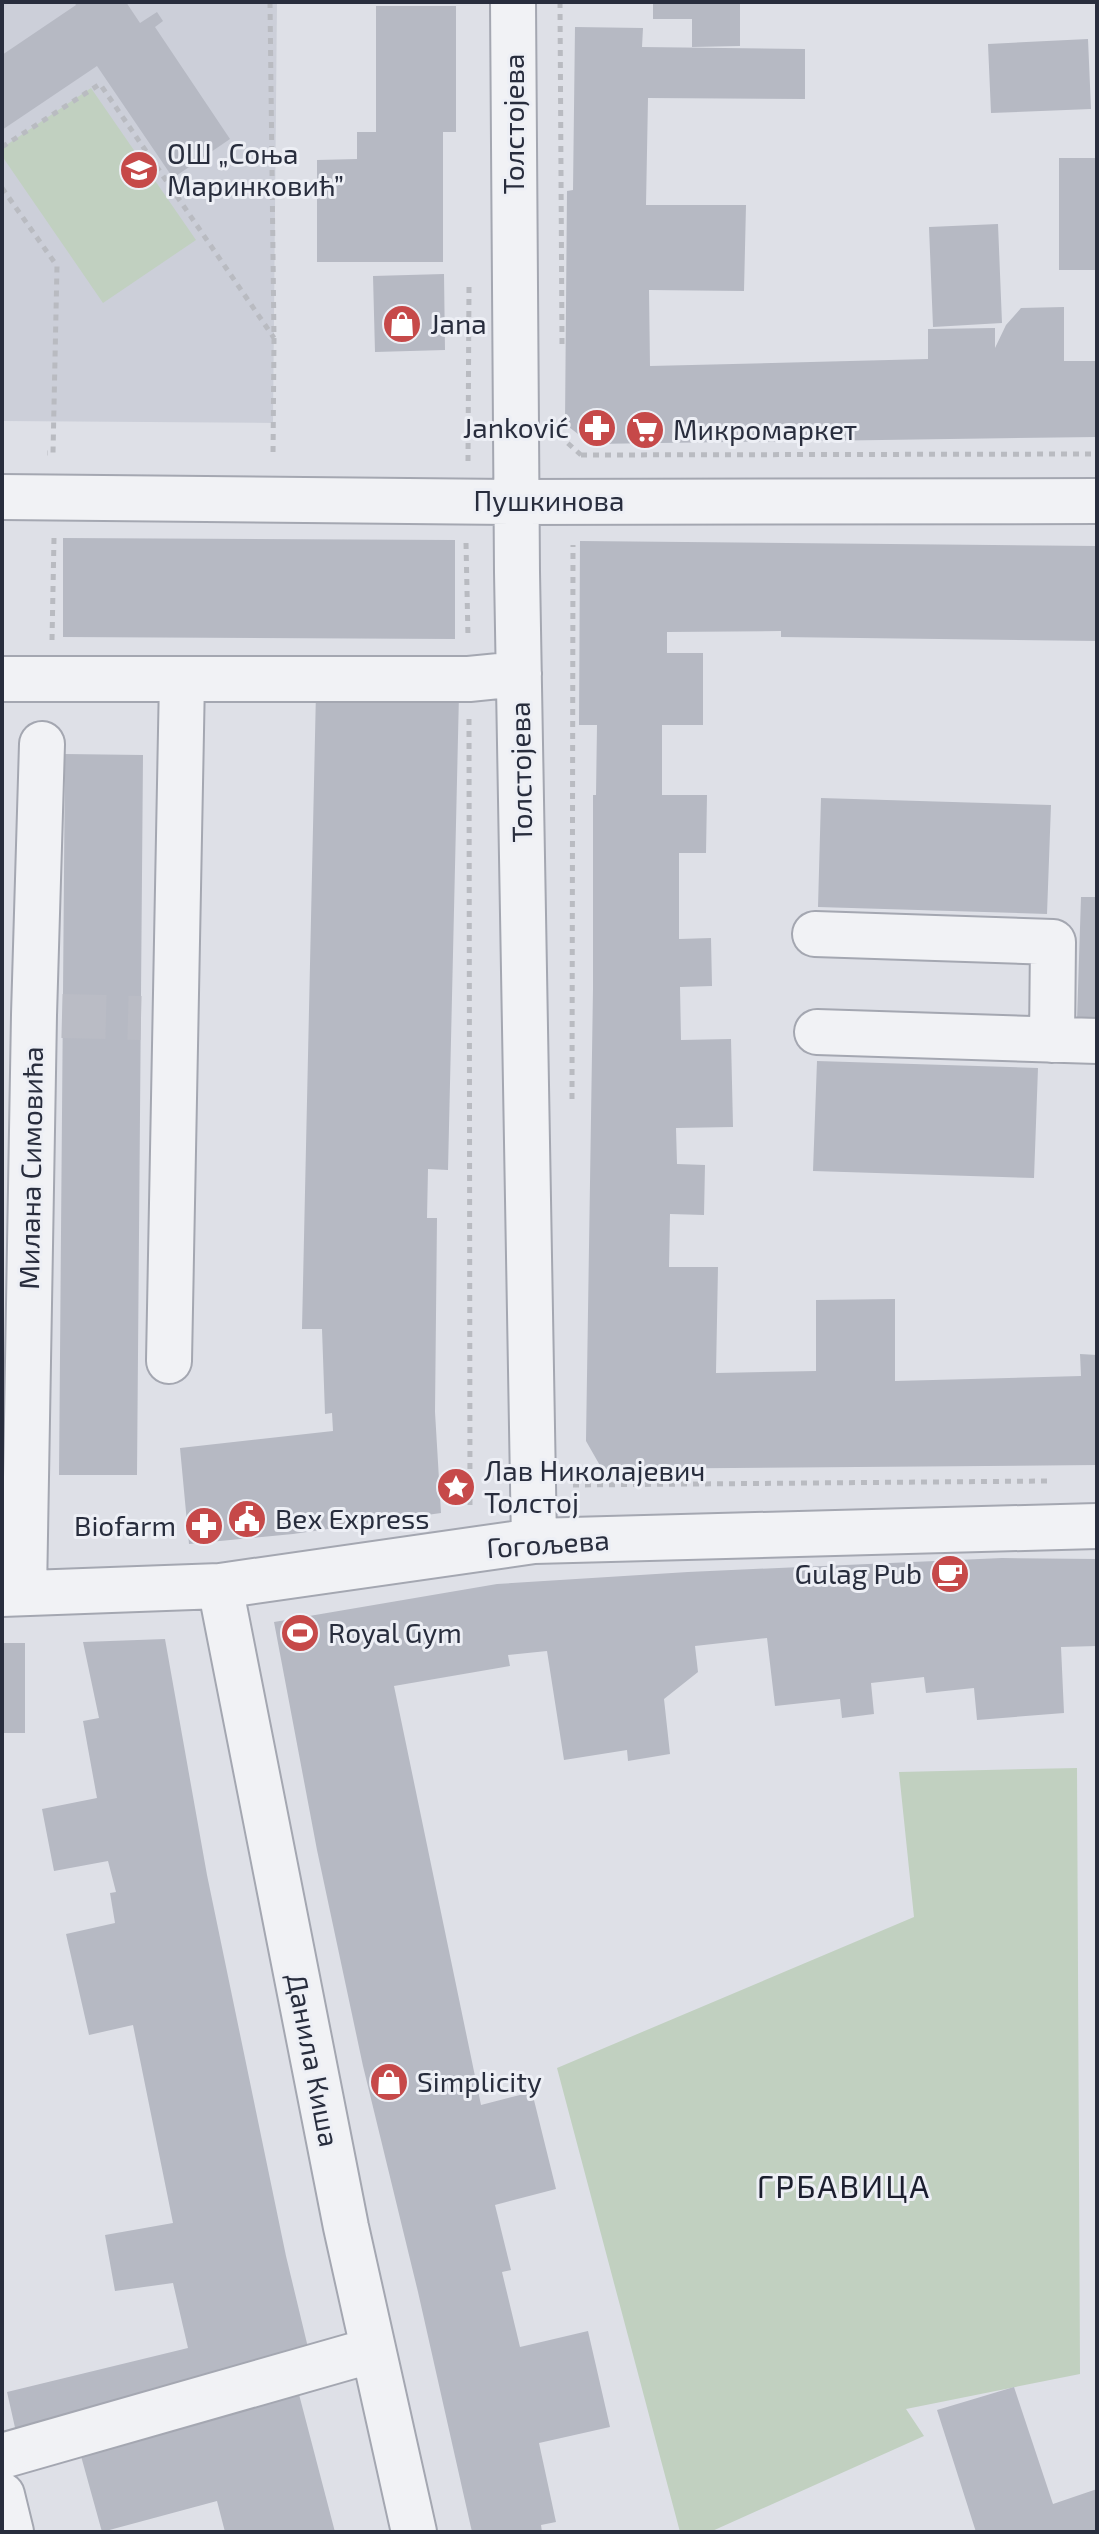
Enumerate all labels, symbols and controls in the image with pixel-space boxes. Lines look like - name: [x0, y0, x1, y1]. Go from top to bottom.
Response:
- street label: Толстојева: [496, 53, 530, 195]
- place label: ОШ „Соња Маринковић”: [167, 136, 344, 202]
- school or university icon: ОШ „Соња Маринковић”: [118, 149, 160, 191]
- shop icon: Jana: [381, 303, 423, 345]
- place label: Jana: [430, 306, 487, 340]
- pharmacy icon: Janković: [576, 407, 618, 449]
- supermarket icon: Микромаркет: [624, 409, 666, 451]
- place label: Janković: [463, 410, 569, 444]
- place label: Микромаркет: [673, 412, 857, 446]
- street label: Пушкинова: [474, 483, 624, 517]
- street label: Толстојева: [502, 701, 538, 843]
- street label: Милана Симовића: [11, 1046, 49, 1290]
- place label: Лав Николајевич Толстој: [484, 1453, 705, 1519]
- place icon: Лав Николајевич Толстој: [435, 1466, 477, 1508]
- public building icon: Bex Express: [226, 1498, 268, 1540]
- place label: Bex Express: [275, 1501, 429, 1535]
- pharmacy icon: Biofarm: [183, 1505, 225, 1547]
- place label: Biofarm: [74, 1508, 176, 1542]
- street label: Гогољева: [485, 1522, 611, 1564]
- cafe icon: Gulag Pub: [929, 1553, 971, 1595]
- place label: Gulag Pub: [794, 1556, 922, 1590]
- sports icon: Royal Gym: [279, 1612, 321, 1654]
- place label: Royal Gym: [328, 1615, 462, 1649]
- street label: Данила Киша: [280, 1970, 347, 2150]
- shop icon: Simplicity: [368, 2061, 410, 2103]
- place label: Simplicity: [417, 2064, 542, 2098]
- district label: ГРБАВИЦА: [757, 2166, 931, 2204]

